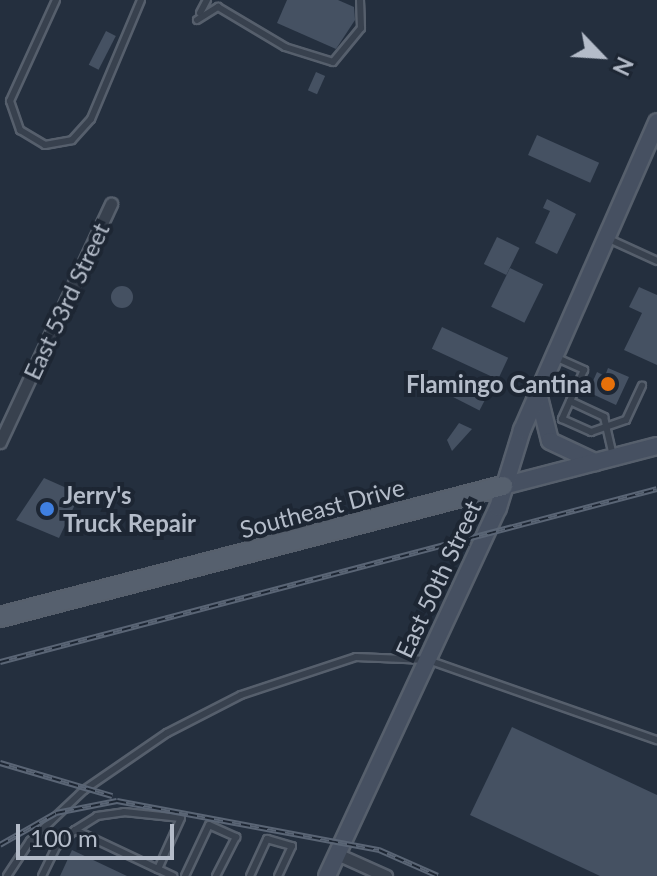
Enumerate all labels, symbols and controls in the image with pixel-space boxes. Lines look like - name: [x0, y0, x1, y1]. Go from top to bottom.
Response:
- north arrow: [561, 16, 641, 96]
- text: N: [607, 53, 639, 80]
- street label: East 53rd Street: [17, 218, 115, 384]
- place label: Flamingo Cantina: [406, 370, 592, 398]
- marker: Flamingo Cantina: [599, 375, 617, 393]
- street label: Southeast Drive: [237, 472, 407, 544]
- place label: Jerry's Truck Repair: [63, 481, 196, 537]
- street label: East 50th Street: [389, 496, 487, 662]
- marker: Jerry's Truck Repair: [38, 500, 56, 518]
- scale bar: [20, 808, 178, 858]
- text: 100 m: [30, 823, 98, 852]

